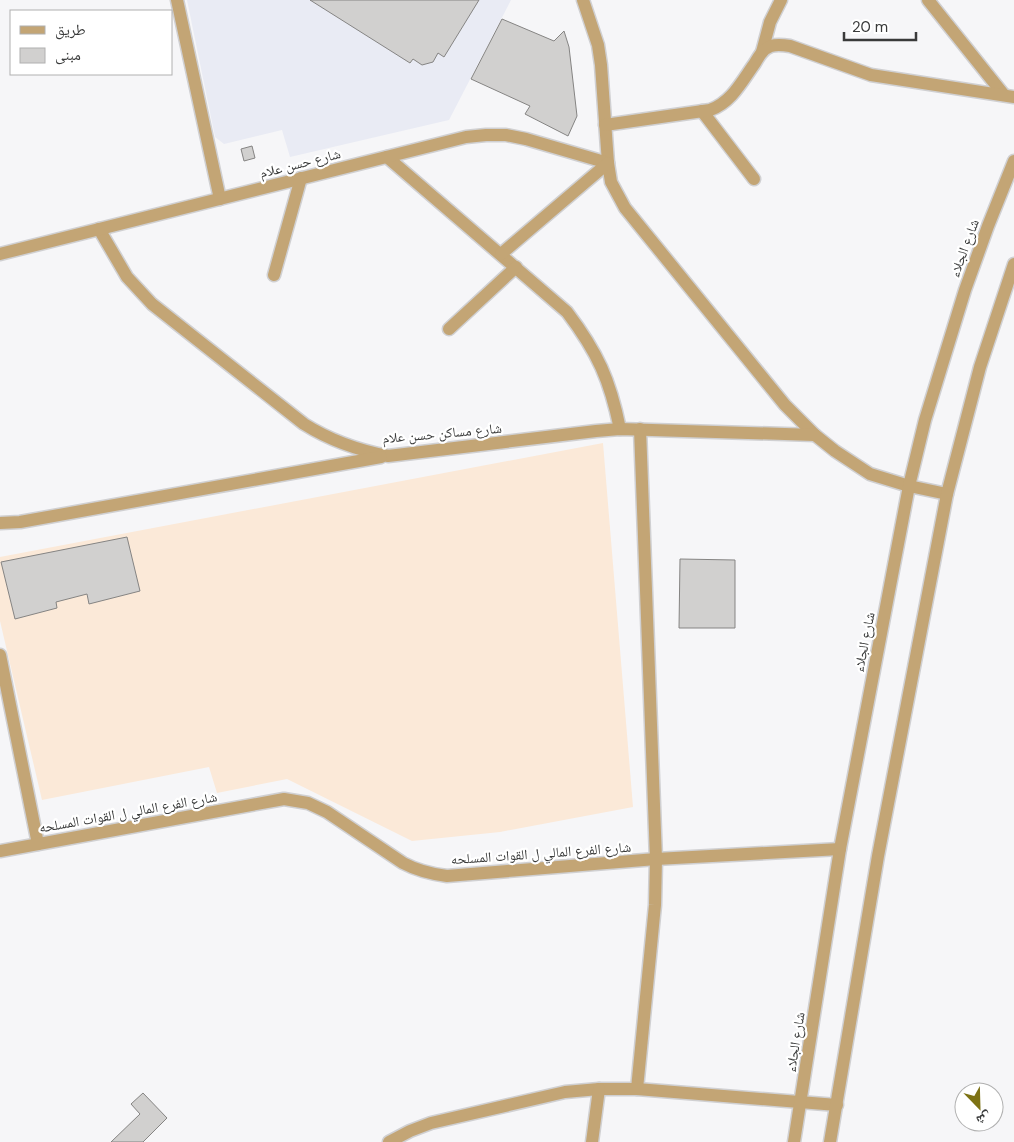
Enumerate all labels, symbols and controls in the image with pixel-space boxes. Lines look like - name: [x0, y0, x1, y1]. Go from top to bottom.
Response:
- legend: [10, 10, 172, 75]
- scale bar: [844, 10, 916, 42]
- text: 20 m: [852, 17, 888, 37]
- text: طريق: [55, 20, 86, 40]
- text: مبنى: [55, 45, 81, 65]
- street label: شارع حسن علام: [258, 144, 343, 183]
- street label: شارع الجلاء: [945, 216, 984, 280]
- street label: شارع مساكن حسن علام: [382, 419, 503, 448]
- street label: شارع الجلاء: [849, 611, 880, 674]
- street label: شارع الفرع المالي ل القوات المسلحه: [38, 787, 219, 839]
- street label: شارع الفرع المالي ل القوات المسلحه: [450, 838, 632, 871]
- street label: شارع الجلاء: [781, 1011, 810, 1074]
- north arrow: [954, 1082, 1004, 1132]
- text: ش: [974, 1108, 994, 1130]

